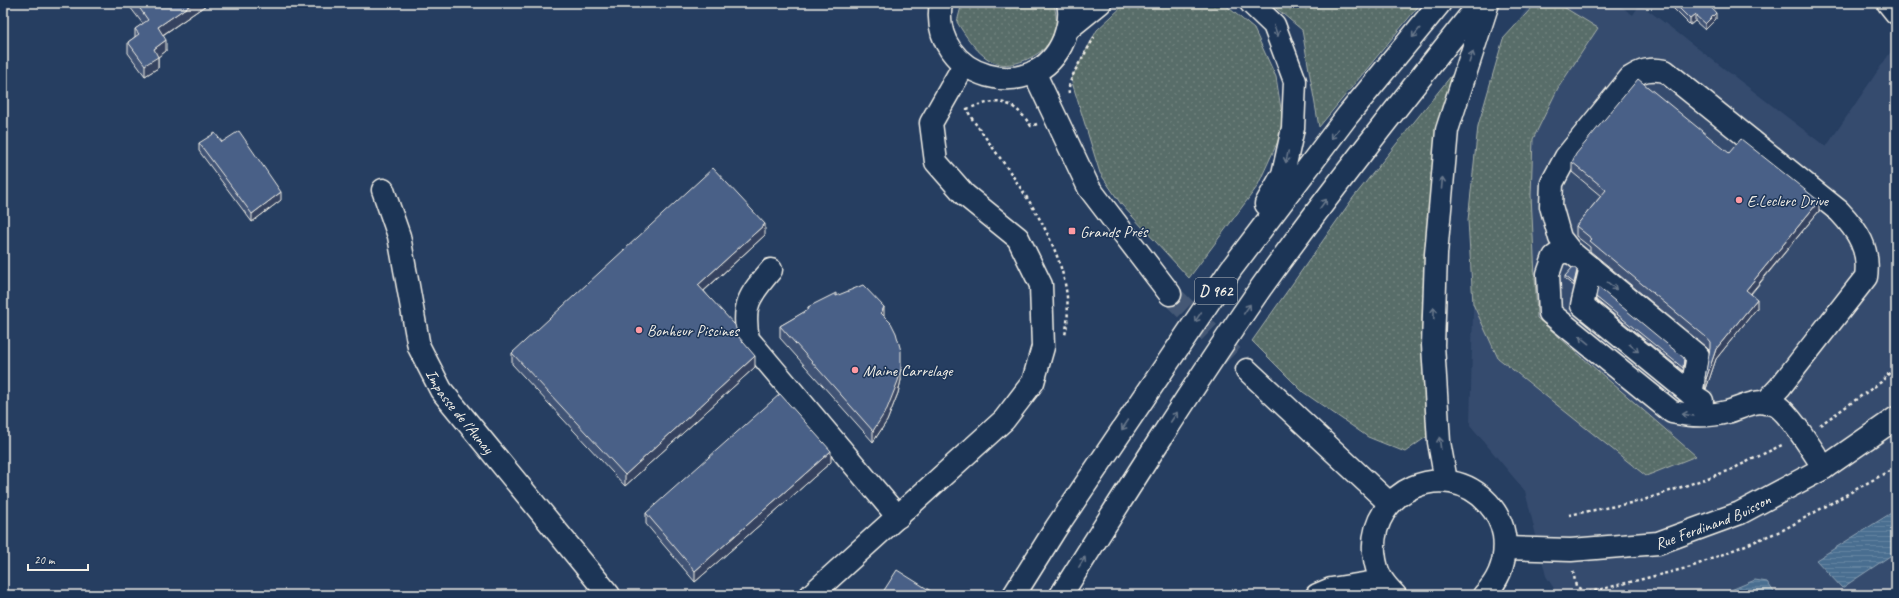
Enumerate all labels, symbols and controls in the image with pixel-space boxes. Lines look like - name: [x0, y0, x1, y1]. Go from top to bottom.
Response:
- one-way arrow: [1273, 25, 1281, 37]
- one-way arrow: [1411, 28, 1420, 39]
- one-way arrow: [1467, 51, 1475, 63]
- one-way arrow: [1329, 129, 1338, 140]
- one-way arrow: [1282, 150, 1290, 163]
- one-way arrow: [1439, 177, 1446, 190]
- place label: E.Leclerc Drive: [1747, 191, 1830, 211]
- marker: E.Leclerc Drive: [1734, 195, 1744, 205]
- one-way arrow: [1319, 199, 1327, 210]
- place label: Grands Prés: [1080, 222, 1149, 242]
- marker: Grands Prés: [1067, 226, 1077, 236]
- road number: D 962: [1195, 278, 1237, 304]
- one-way arrow: [1607, 281, 1617, 290]
- one-way arrow: [1243, 304, 1251, 315]
- one-way arrow: [1430, 307, 1438, 320]
- one-way arrow: [1194, 312, 1202, 323]
- place label: Bonheur Piscines: [647, 321, 740, 341]
- marker: Bonheur Piscines: [634, 325, 644, 335]
- one-way arrow: [1578, 336, 1589, 345]
- one-way arrow: [1629, 343, 1639, 352]
- place label: Maine Carrelage: [863, 361, 954, 381]
- marker: Maine Carrelage: [850, 365, 860, 375]
- street label: Impasse de l'Aunay: [421, 366, 499, 459]
- one-way arrow: [1682, 411, 1695, 419]
- one-way arrow: [1170, 412, 1178, 423]
- one-way arrow: [1121, 419, 1129, 430]
- one-way arrow: [1436, 436, 1444, 449]
- street label: Rue Ferdinand Buisson: [1652, 489, 1775, 554]
- scale bar: [28, 546, 88, 572]
- text: 20 m: [34, 552, 56, 568]
- one-way arrow: [1078, 556, 1086, 568]

